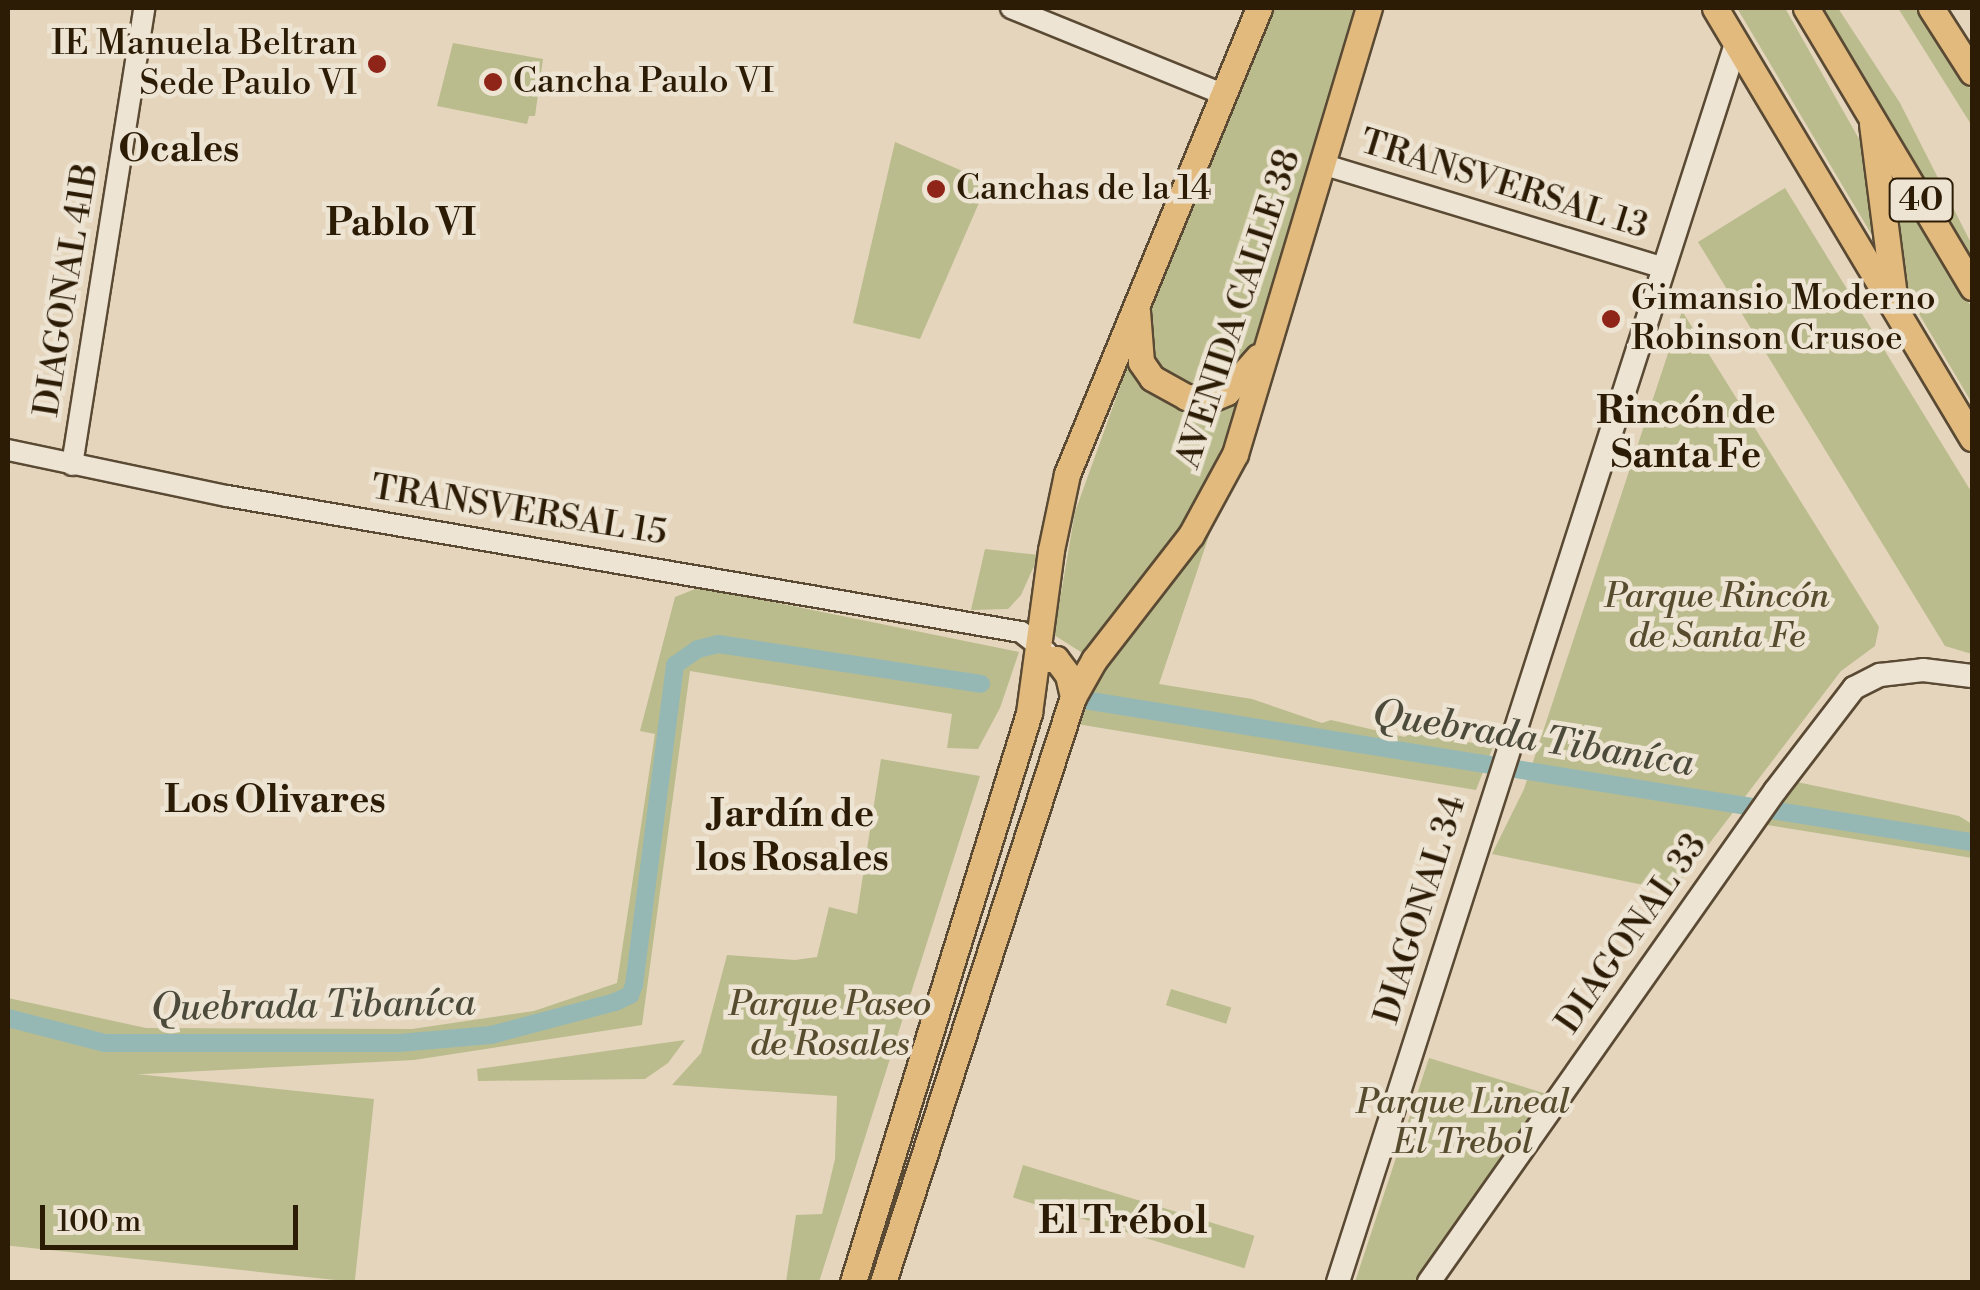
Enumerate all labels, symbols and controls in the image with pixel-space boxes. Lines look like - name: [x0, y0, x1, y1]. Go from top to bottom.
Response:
- place label: IE Manuela Beltran Sede Paulo VI: [51, 23, 357, 105]
- marker: IE Manuela Beltran Sede Paulo VI: [366, 53, 388, 75]
- place label: Cancha Paulo VI: [513, 61, 774, 103]
- marker: Cancha Paulo VI: [482, 71, 504, 93]
- street label: TRANSVERSAL 13: [1355, 121, 1653, 249]
- district label: Ocales: [119, 127, 239, 173]
- street label: AVENIDA CALLE 38: [1168, 144, 1310, 474]
- street label: DIAGONAL 41B: [26, 160, 108, 420]
- place label: Canchas de la 14: [956, 168, 1212, 210]
- road number: 40: [1888, 173, 1954, 227]
- marker: Canchas de la 14: [925, 178, 947, 200]
- district label: Pablo VI: [326, 201, 476, 247]
- place label: Gimansio Moderno Robinson Crusoe: [1631, 278, 1936, 360]
- marker: Gimansio Moderno Robinson Crusoe: [1600, 308, 1622, 330]
- district label: Rincón de Santa Fe: [1596, 389, 1776, 478]
- street label: TRANSVERSAL 15: [368, 467, 670, 555]
- park label: Parque Rincón de Santa Fe: [1605, 576, 1829, 658]
- water label: Quebrada Tibaníca: [1369, 691, 1697, 787]
- district label: Los Olivares: [164, 778, 386, 824]
- street label: DIAGONAL 34: [1366, 791, 1476, 1029]
- district label: Jardín de los Rosales: [695, 792, 889, 882]
- street label: DIAGONAL 33: [1548, 826, 1716, 1042]
- water label: Quebrada Tibaníca: [150, 980, 476, 1032]
- park label: Parque Paseo de Rosales: [729, 984, 931, 1066]
- park label: Parque Lineal El Trebol: [1356, 1082, 1570, 1164]
- scale bar: [45, 1185, 302, 1247]
- district label: El Trébol: [1039, 1199, 1207, 1245]
- text: 100 m: [57, 1203, 141, 1241]

